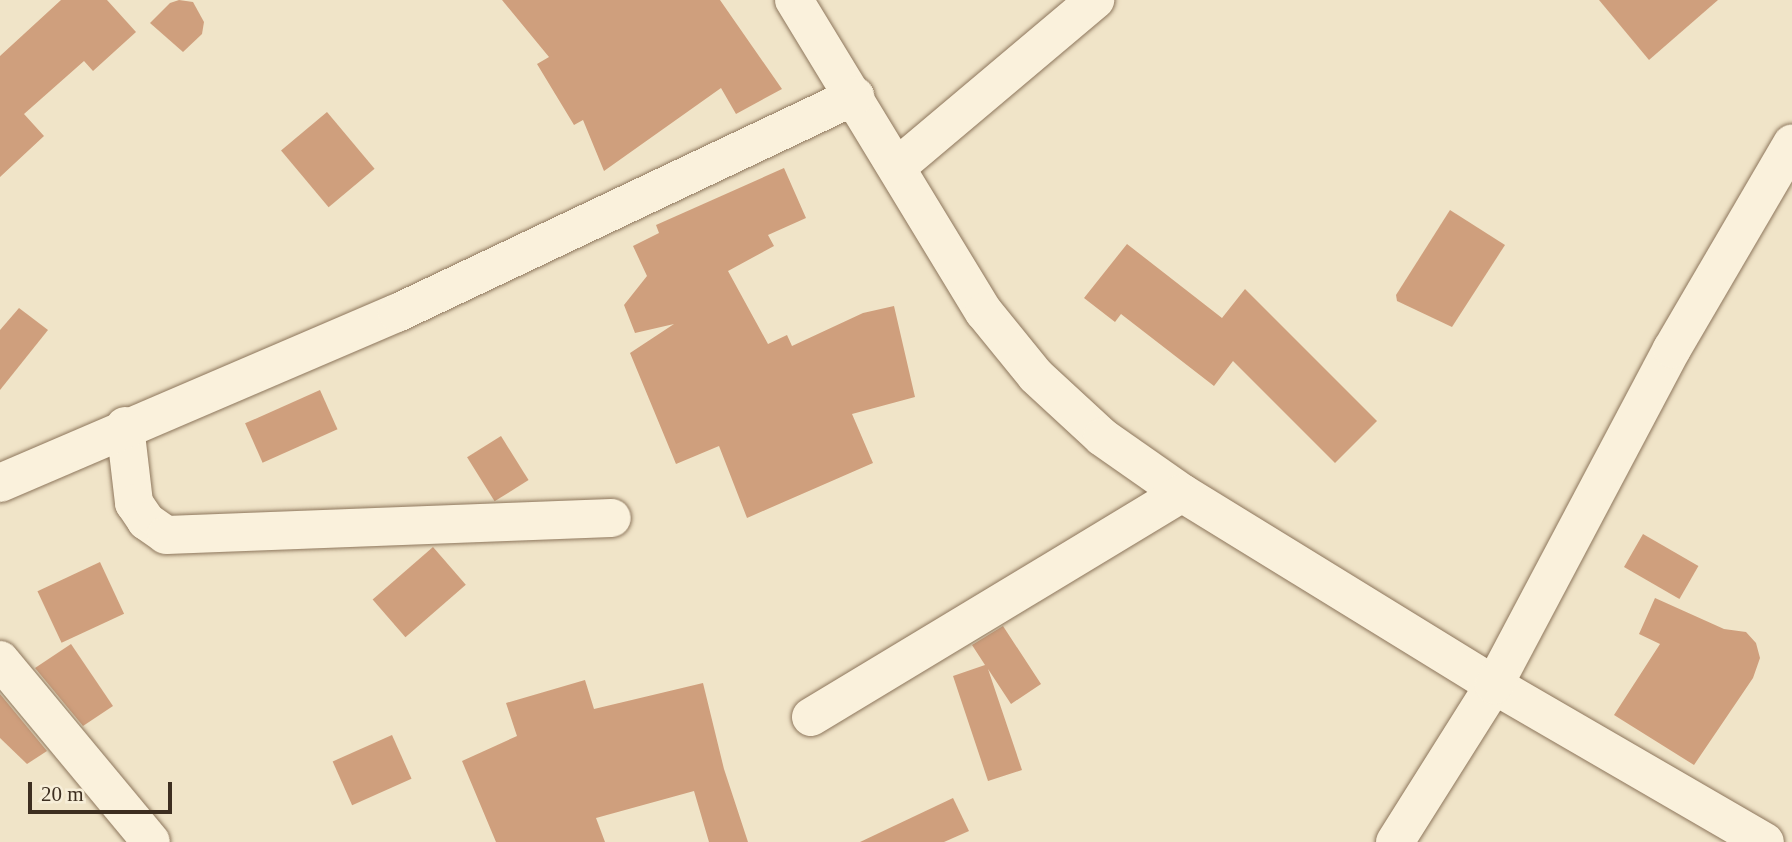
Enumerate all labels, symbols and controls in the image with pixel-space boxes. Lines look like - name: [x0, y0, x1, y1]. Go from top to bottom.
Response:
- scale bar: [32, 768, 175, 812]
- text: 20 m: [41, 782, 84, 806]

